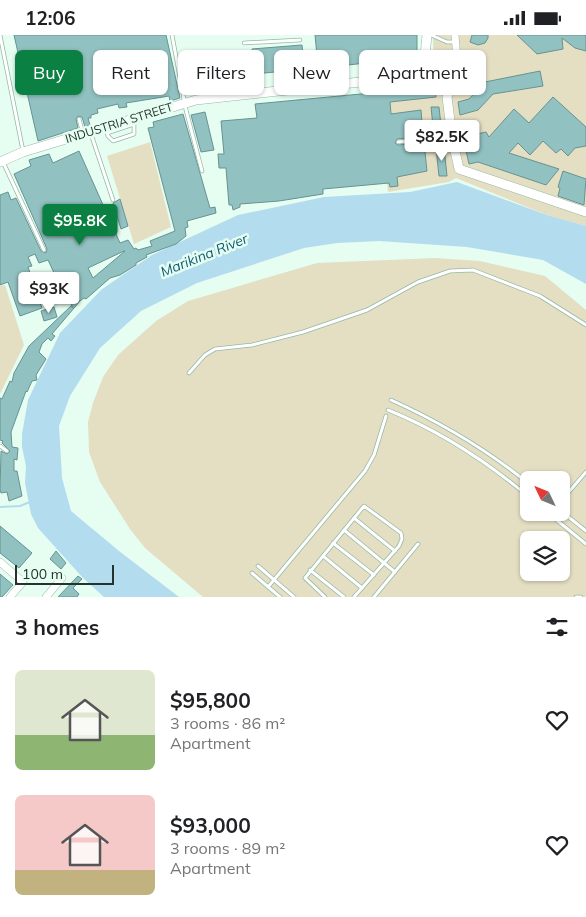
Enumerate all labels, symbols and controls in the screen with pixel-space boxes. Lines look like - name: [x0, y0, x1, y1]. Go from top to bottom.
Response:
- text: 12:06: [25, 6, 75, 30]
- chip: Buy: [15, 50, 83, 95]
- chip: Rent: [93, 50, 168, 95]
- chip: Filters: [178, 50, 264, 95]
- chip: New: [274, 50, 349, 95]
- chip: Apartment: [359, 50, 486, 95]
- street label: INDUSTRIA STREET: [63, 99, 175, 146]
- pin: $82.5K: [401, 119, 483, 162]
- text: $82.5K: [415, 126, 469, 146]
- pin: $95.8K: [39, 203, 121, 246]
- text: $95.8K: [53, 210, 107, 230]
- water label: Marikina River: [158, 229, 251, 281]
- pin: $93K: [19, 271, 79, 314]
- text: $93K: [29, 278, 69, 298]
- north arrow: [520, 471, 570, 521]
- map controls: [520, 471, 570, 581]
- button: layers: [520, 531, 570, 581]
- scale bar: [15, 562, 114, 585]
- text: 100 m: [22, 565, 63, 583]
- icon: filters: [543, 613, 571, 641]
- text: 3 homes: [15, 614, 99, 640]
- text: $95,800: [170, 687, 251, 713]
- icon: home: [55, 690, 115, 750]
- icon: heart: [543, 706, 571, 734]
- text: 3 rooms · 86 m²: [170, 713, 285, 733]
- text: Apartment: [170, 733, 251, 753]
- text: $93,000: [170, 812, 251, 838]
- icon: home: [55, 815, 115, 875]
- icon: heart: [543, 831, 571, 859]
- text: 3 rooms · 89 m²: [170, 838, 285, 858]
- text: Apartment: [170, 858, 251, 878]

